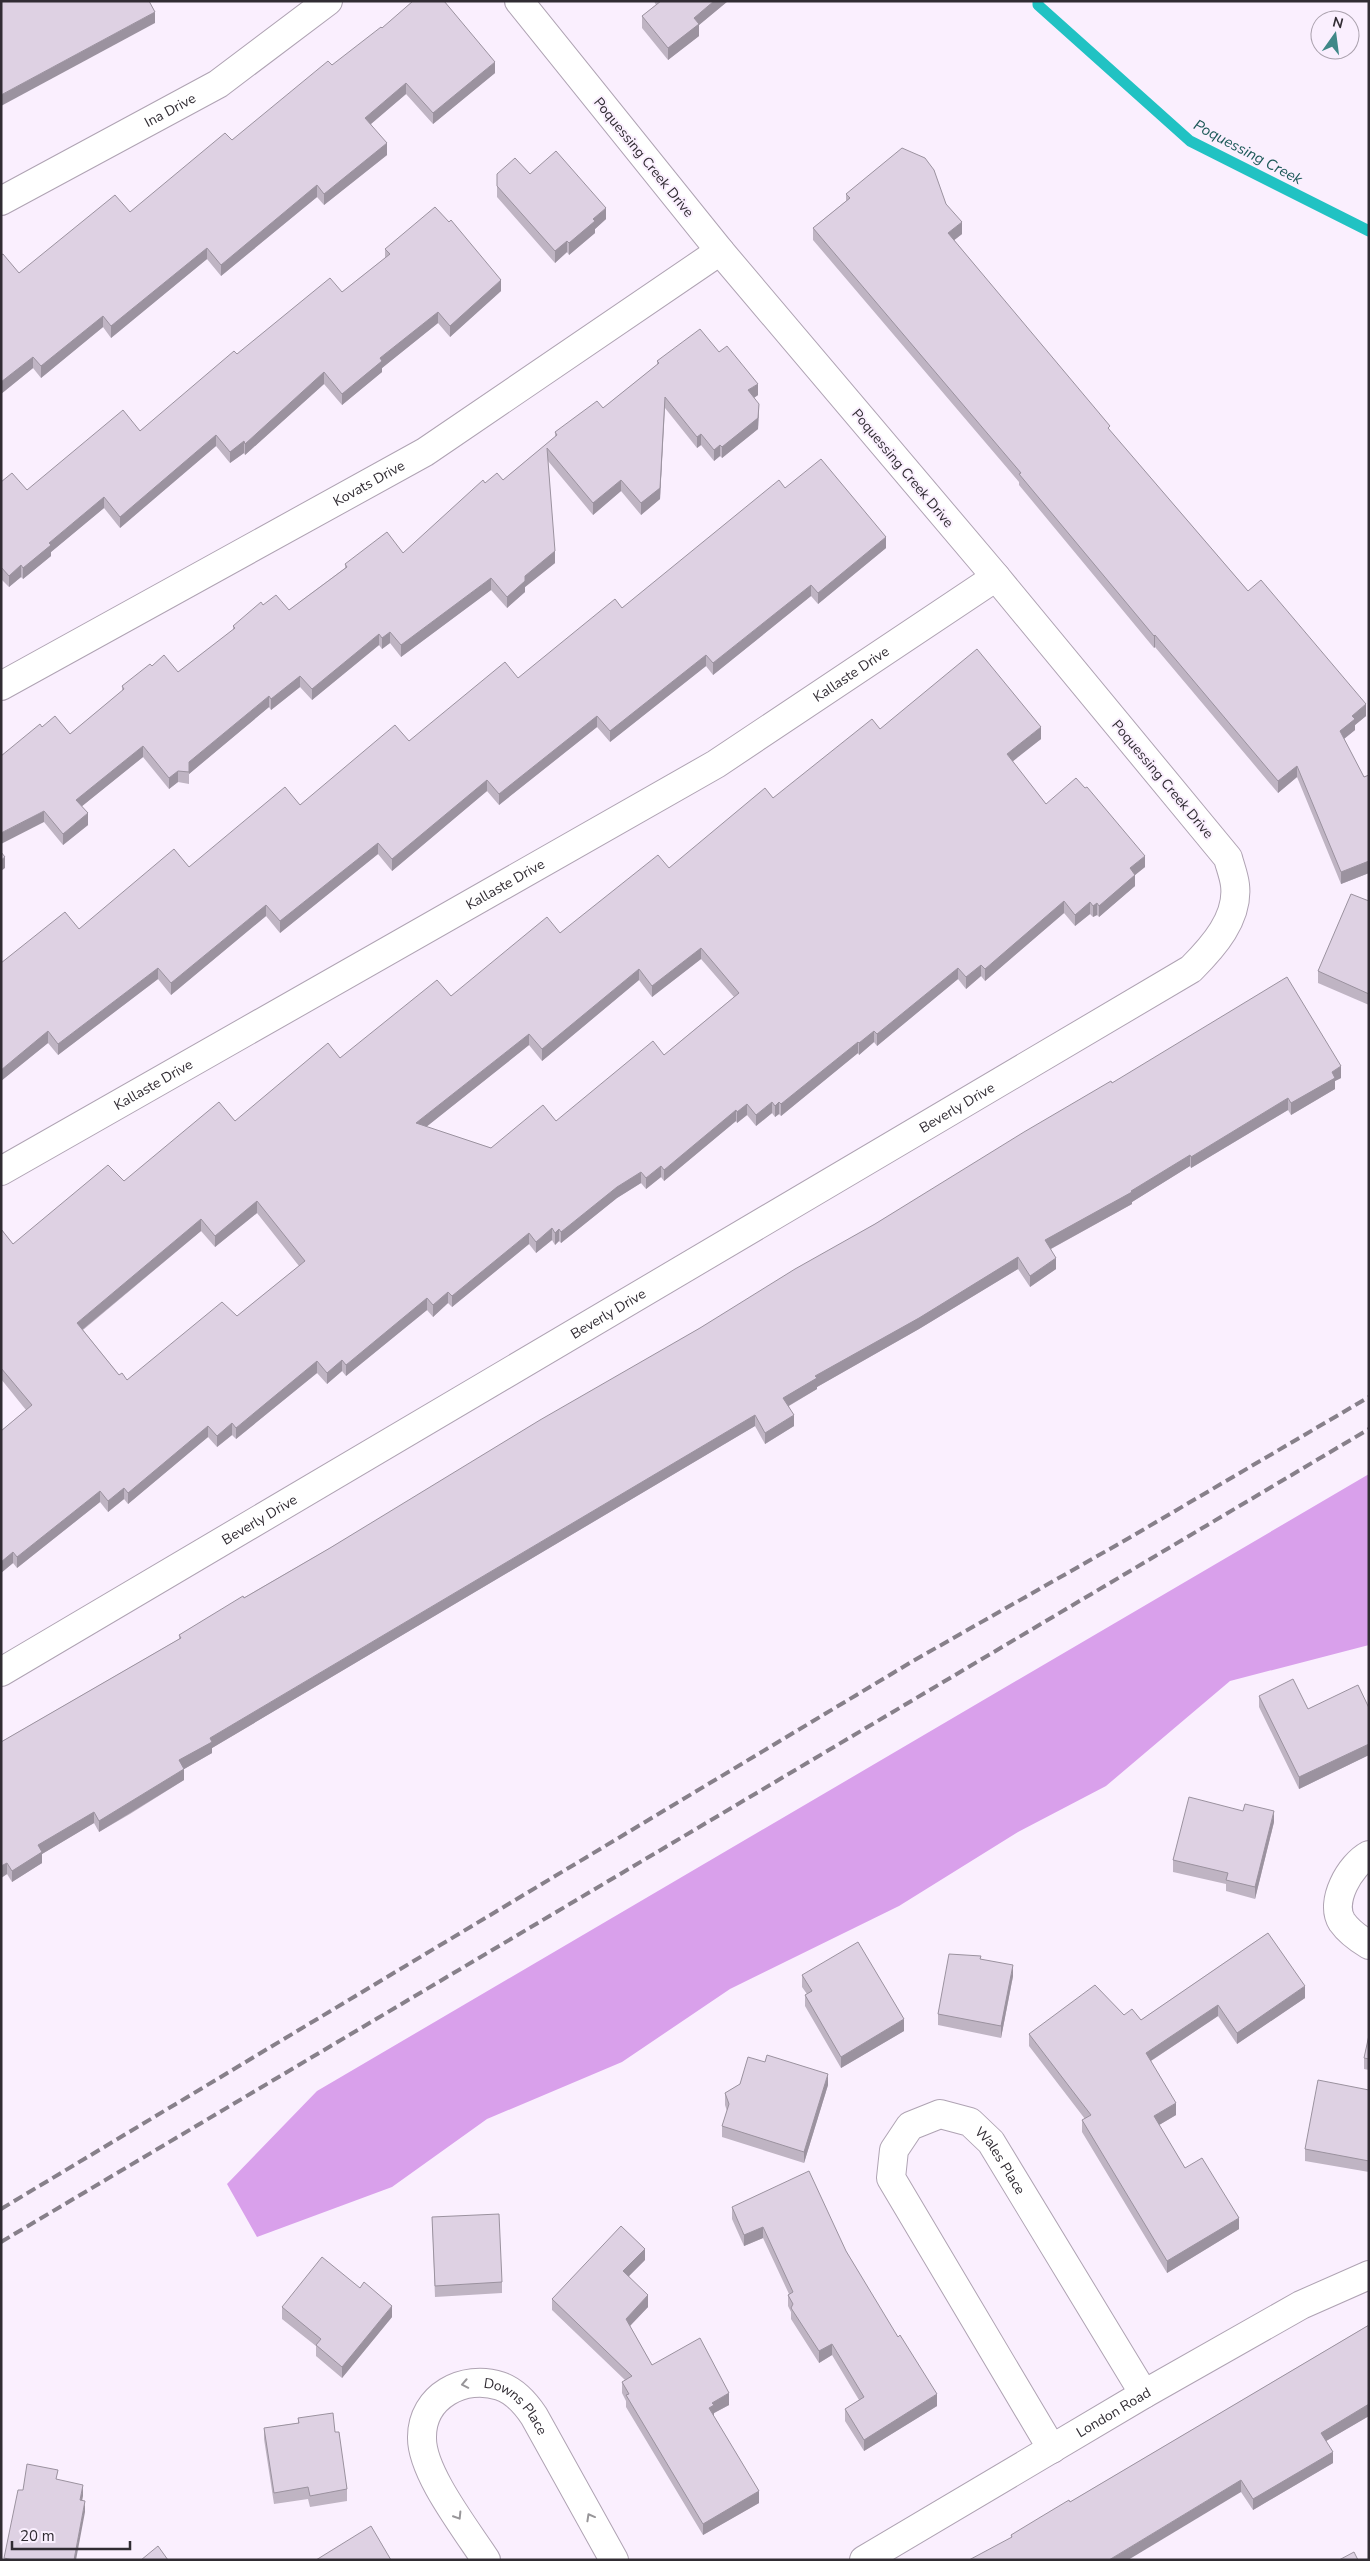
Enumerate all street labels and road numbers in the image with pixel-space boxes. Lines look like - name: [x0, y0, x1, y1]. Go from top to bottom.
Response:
- street label: Ina Drive: [141, 89, 199, 132]
- street label: Poquessing Creek Drive: [589, 93, 698, 221]
- street label: Poquessing Creek Drive: [847, 405, 958, 532]
- street label: Kovats Drive: [330, 456, 408, 511]
- street label: Kallaste Drive: [809, 642, 893, 707]
- street label: Poquessing Creek Drive: [1107, 716, 1218, 843]
- street label: Kallaste Drive: [462, 855, 548, 914]
- street label: Kallaste Drive: [111, 1055, 196, 1115]
- street label: Beverly Drive: [916, 1078, 998, 1137]
- street label: Beverly Drive: [567, 1284, 649, 1343]
- street label: Beverly Drive: [218, 1490, 301, 1549]
- street label: Wales Place: [971, 2123, 1030, 2198]
- street label: Downs Place: [483, 2374, 552, 2438]
- street label: London Road: [1073, 2383, 1154, 2442]

